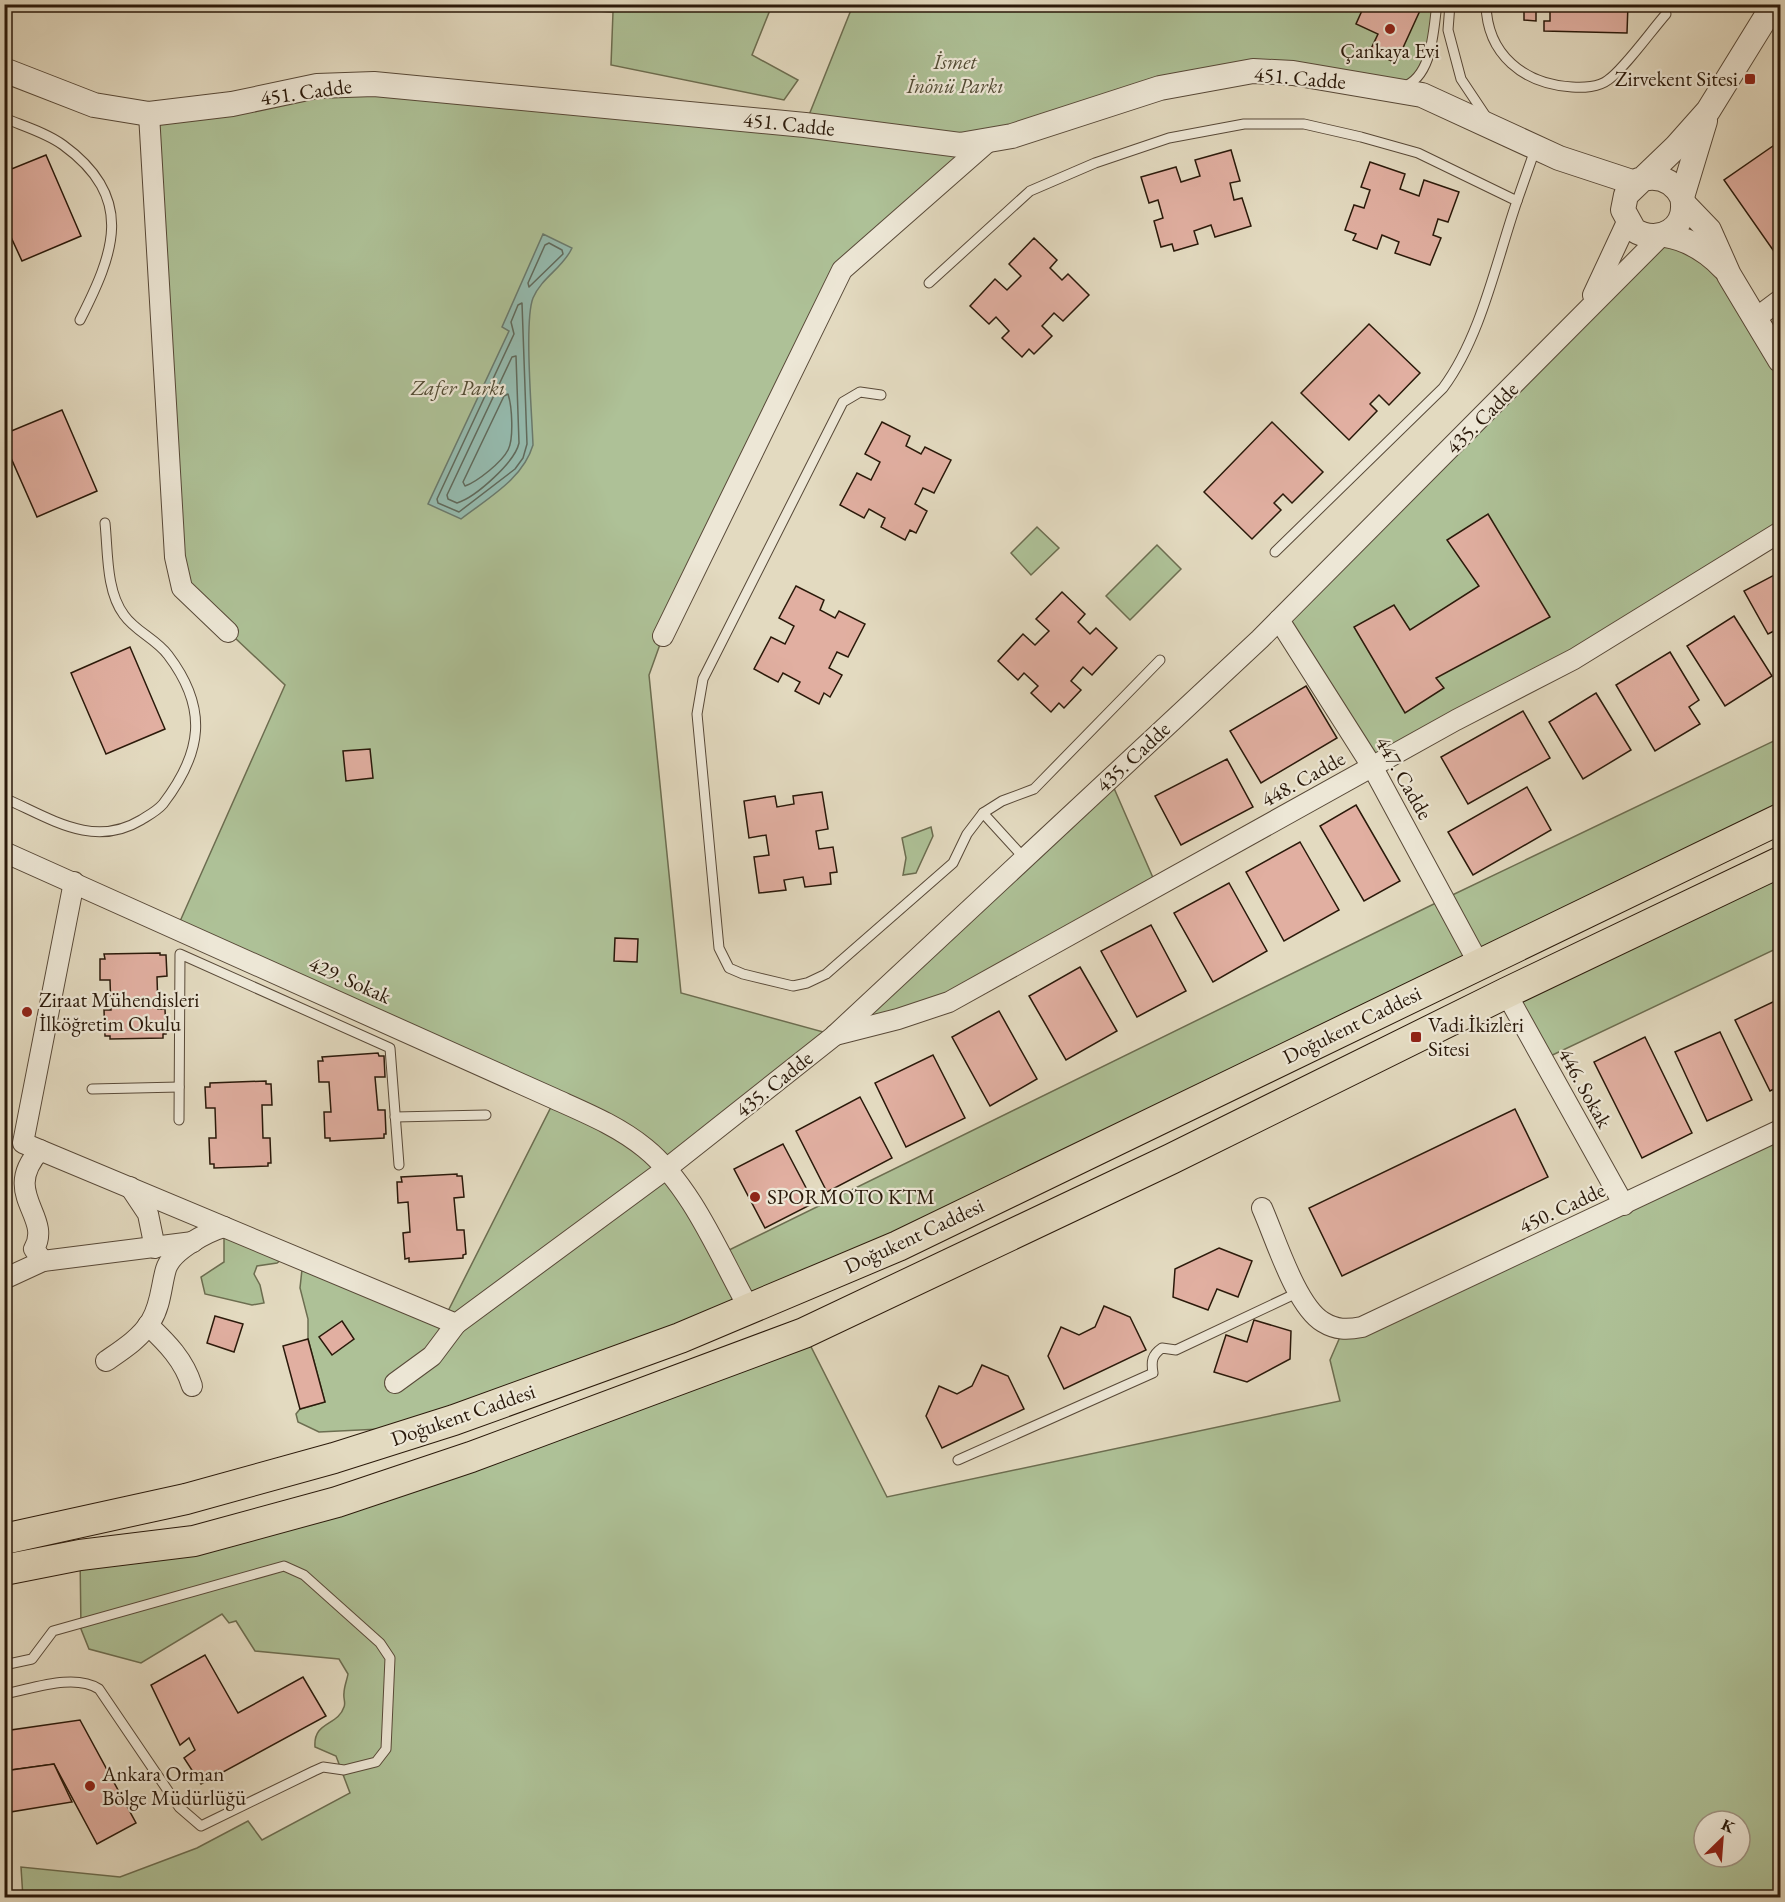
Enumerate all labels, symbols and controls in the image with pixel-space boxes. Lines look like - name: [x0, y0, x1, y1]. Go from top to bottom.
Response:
- marker: Çankaya Evi: [1383, 22, 1397, 36]
- place label: Çankaya Evi: [1340, 37, 1440, 64]
- park label: İsmet İnönü Parkı: [905, 48, 1004, 99]
- street label: 451. Cadde: [1253, 60, 1347, 95]
- place label: Zirvekent Sitesi: [1615, 65, 1738, 92]
- street label: 451. Cadde: [258, 72, 353, 111]
- marker: Zirvekent Sitesi: [1743, 72, 1757, 86]
- street label: 451. Cadde: [742, 105, 836, 142]
- park label: Zafer Parkı: [410, 374, 505, 401]
- street label: 435. Cadde: [1440, 376, 1524, 460]
- street label: 435. Cadde: [1090, 715, 1176, 798]
- street label: 447. Cadde: [1370, 731, 1439, 824]
- street label: 448. Cadde: [1256, 744, 1350, 813]
- street label: 429. Sokak: [305, 949, 397, 1010]
- street label: Doğukent Caddesi: [1278, 979, 1426, 1070]
- place label: Ziraat Mühendisleri İlköğretim Okulu: [39, 986, 199, 1037]
- marker: Ziraat Mühendisleri İlköğretim Okulu: [20, 1005, 34, 1019]
- place label: Vadi İkizleri Sitesi: [1428, 1011, 1524, 1062]
- marker: Vadi İkizleri Sitesi: [1409, 1030, 1423, 1044]
- street label: 446. Sokak: [1552, 1043, 1619, 1133]
- street label: 435. Cadde: [729, 1044, 818, 1123]
- street label: 450. Cadde: [1514, 1176, 1609, 1239]
- place label: SPORMOTO KTM: [767, 1183, 935, 1210]
- marker: SPORMOTO KTM: [748, 1190, 762, 1204]
- street label: Doğukent Caddesi: [840, 1191, 988, 1280]
- street label: Doğukent Caddesi: [387, 1377, 539, 1452]
- place label: Ankara Orman Bölge Müdürlüğü: [101, 1760, 246, 1811]
- marker: Ankara Orman Bölge Müdürlüğü: [83, 1779, 97, 1793]
- north arrow: [1692, 1809, 1752, 1869]
- text: K: [1718, 1814, 1739, 1838]

